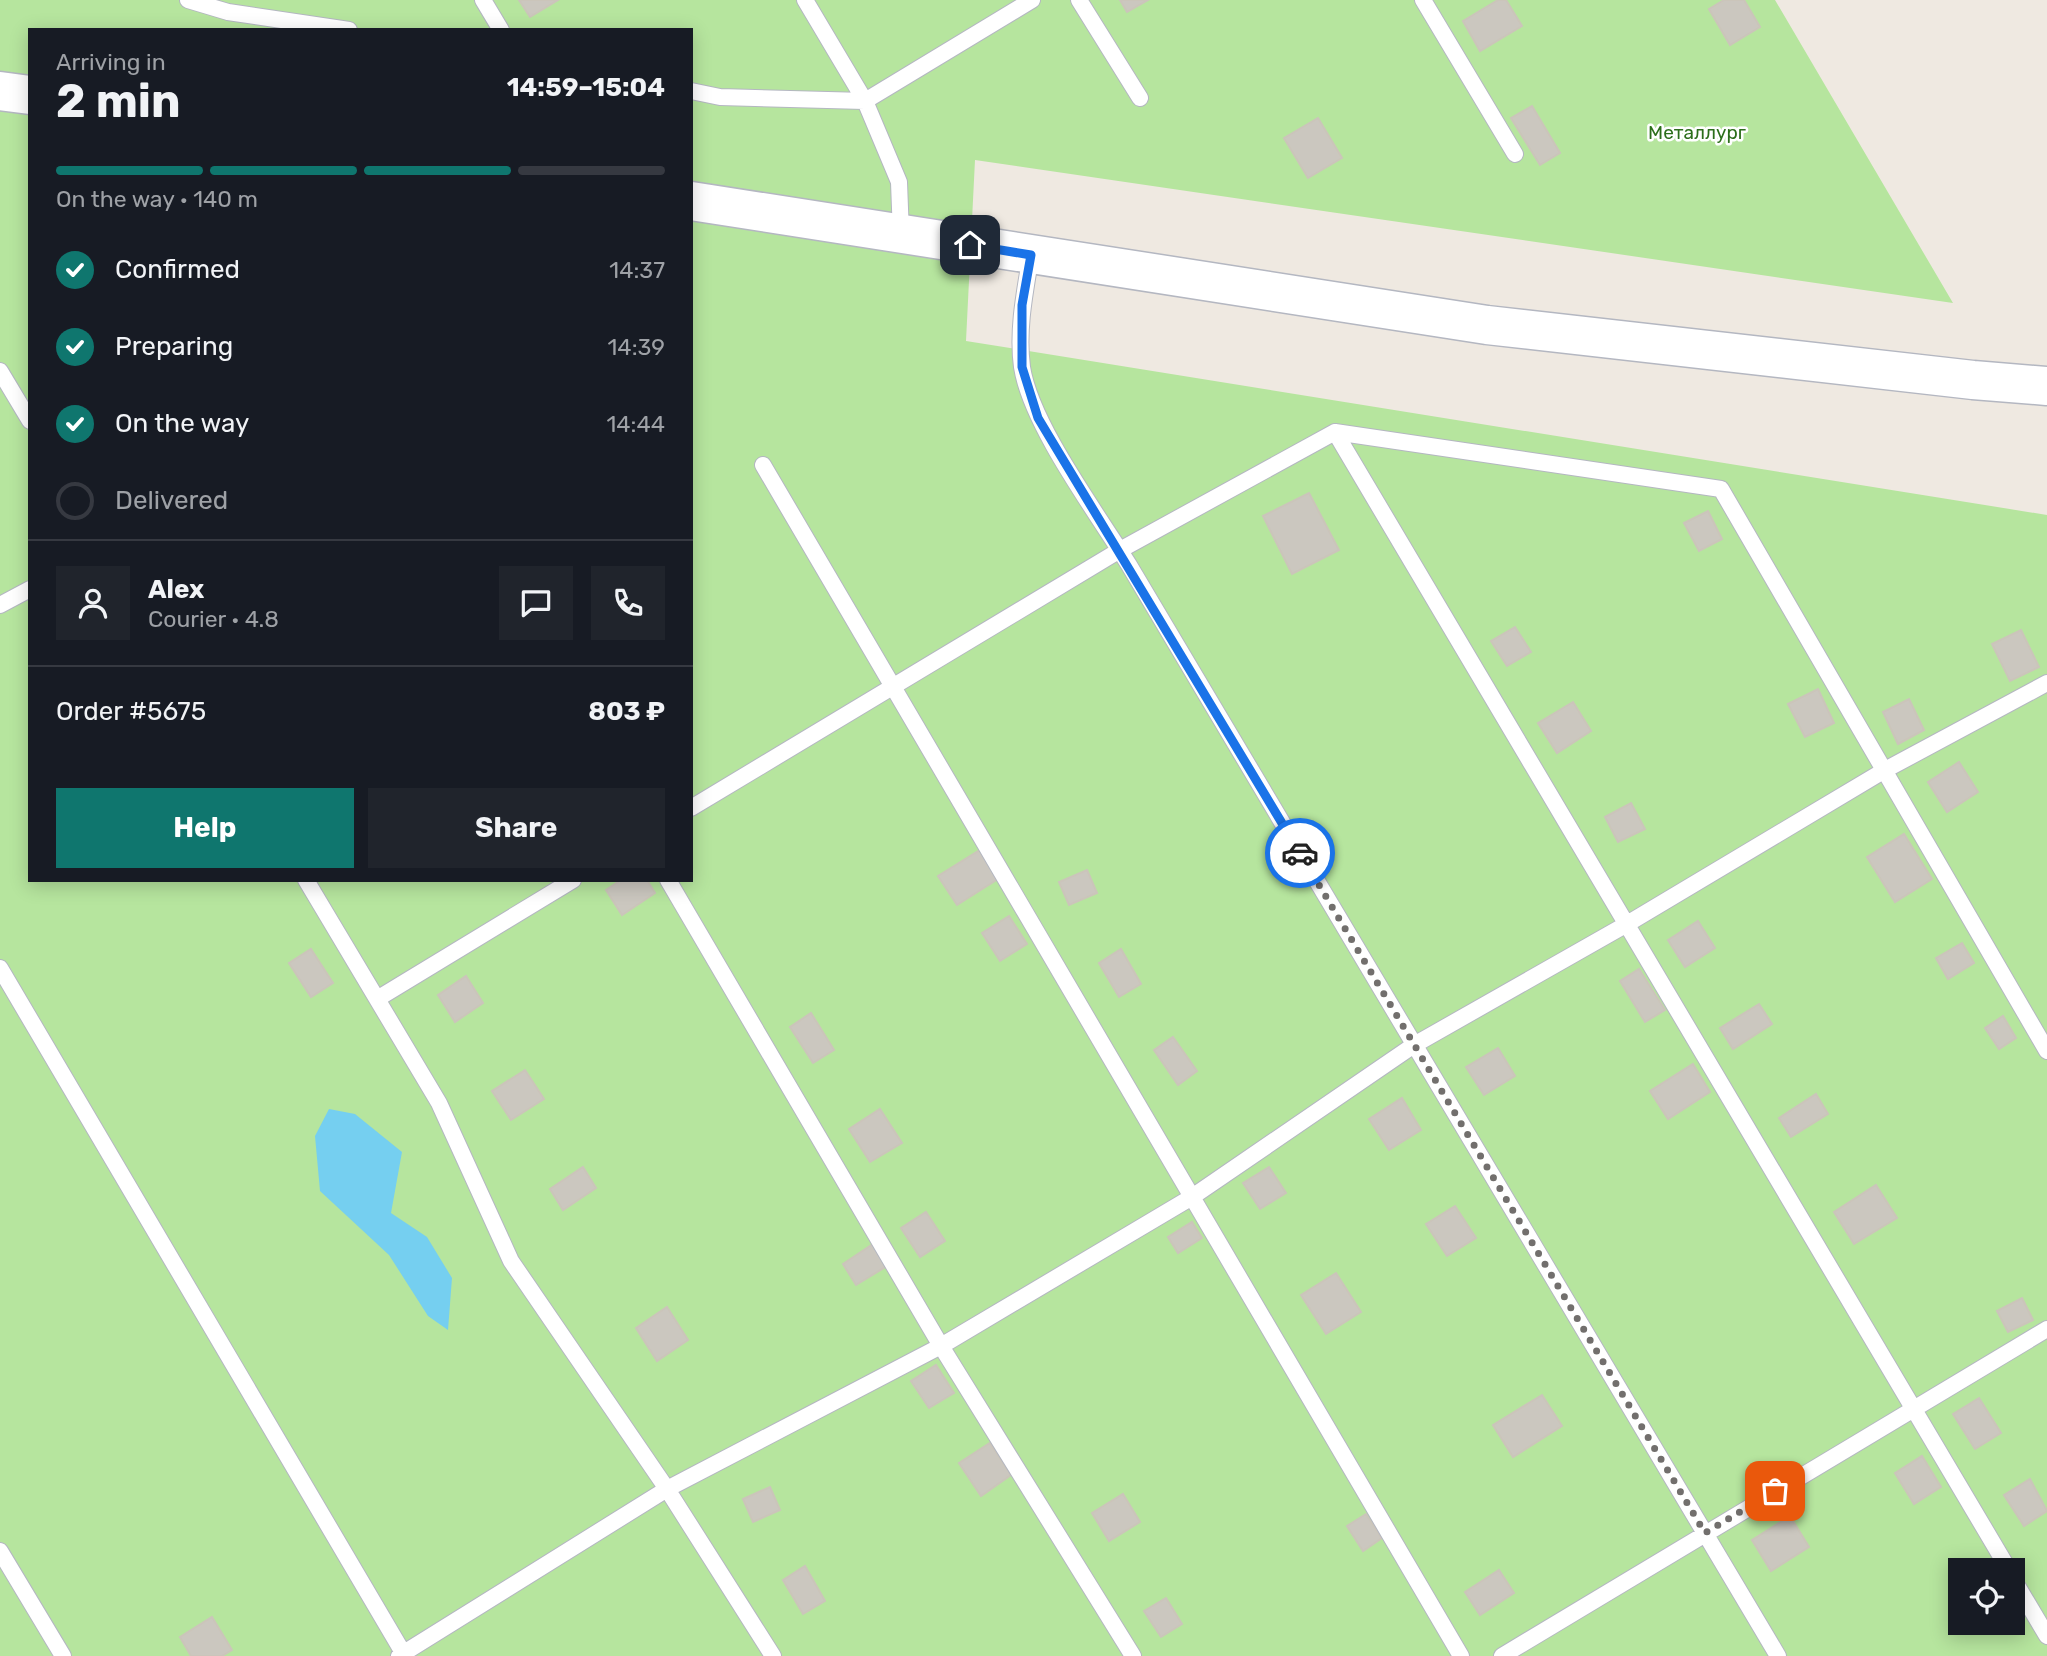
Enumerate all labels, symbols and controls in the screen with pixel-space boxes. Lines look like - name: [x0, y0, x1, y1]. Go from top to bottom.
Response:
- text: Arriving in: [56, 48, 166, 76]
- text: 14:59–15:04: [507, 72, 665, 103]
- text: 2 min: [56, 74, 181, 129]
- park label: Металлург: [1648, 121, 1746, 144]
- text: On the way · 140 m: [56, 185, 258, 213]
- pin: [940, 215, 1000, 275]
- icon: home: [951, 226, 989, 264]
- icon: check: [56, 251, 94, 289]
- text: Confirmed: [115, 254, 240, 285]
- text: 14:37: [609, 256, 665, 284]
- icon: check: [56, 328, 94, 366]
- text: Preparing: [115, 331, 233, 362]
- text: 14:39: [608, 333, 665, 361]
- icon: check: [56, 405, 94, 443]
- text: On the way: [115, 408, 249, 439]
- text: 14:44: [606, 410, 665, 438]
- text: Delivered: [115, 485, 228, 516]
- button: person: [56, 566, 130, 640]
- button: chat: [499, 566, 573, 640]
- button: phone: [591, 566, 665, 640]
- text: Alex: [148, 574, 204, 605]
- text: Courier · 4.8: [148, 605, 279, 633]
- text: Order #5675: [56, 696, 206, 727]
- text: 803 ₽: [588, 696, 665, 727]
- button: Help: [56, 788, 354, 868]
- button: Share: [368, 788, 665, 868]
- courier: [1265, 818, 1335, 888]
- icon: car: [1281, 834, 1319, 872]
- pin: [1745, 1461, 1805, 1521]
- icon: bag: [1756, 1472, 1794, 1510]
- map controls: [1948, 1558, 2025, 1635]
- button: locate: [1948, 1558, 2025, 1635]

